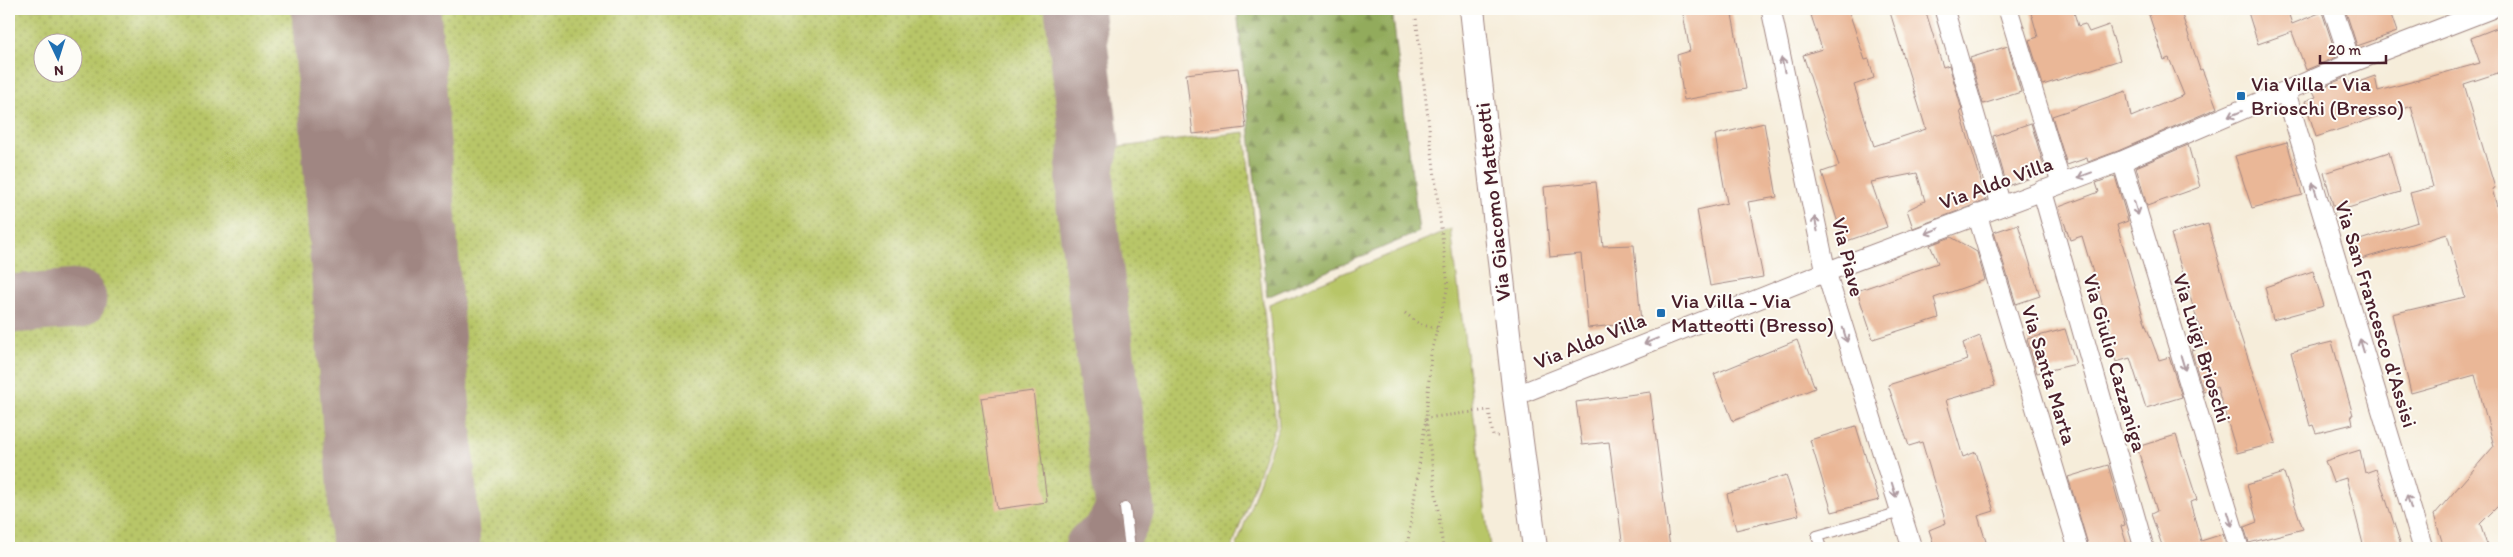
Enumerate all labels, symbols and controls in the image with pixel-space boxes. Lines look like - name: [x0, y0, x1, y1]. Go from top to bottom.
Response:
- north arrow: [32, 32, 82, 82]
- scale bar: [2320, 32, 2387, 64]
- text: 20 m: [2328, 41, 2362, 59]
- one-way arrow: [1778, 57, 1787, 73]
- text: N: [54, 62, 64, 79]
- place label: Via Villa - Via Brioschi (Bresso): [2251, 71, 2404, 120]
- marker: Via Villa - Via Brioschi (Bresso): [2235, 90, 2247, 102]
- street label: Via Giacomo Matteotti: [1470, 101, 1515, 303]
- one-way arrow: [2228, 109, 2243, 119]
- street label: Via Aldo Villa: [1936, 150, 2056, 215]
- one-way arrow: [2078, 171, 2093, 180]
- one-way arrow: [2310, 183, 2320, 199]
- street label: Via San Francesco d'Assisi: [2330, 197, 2423, 430]
- one-way arrow: [2132, 199, 2142, 215]
- street label: Via Piave: [1827, 215, 1870, 299]
- one-way arrow: [1811, 217, 1820, 233]
- one-way arrow: [1925, 227, 1940, 236]
- street label: Via Luigi Brioschi: [2168, 270, 2237, 425]
- street label: Via Giulio Cazzaniga: [2078, 271, 2153, 455]
- place label: Via Villa - Via Matteotti (Bresso): [1671, 288, 1834, 337]
- street label: Via Santa Marta: [2016, 302, 2083, 448]
- street label: Via Aldo Villa: [1530, 307, 1650, 374]
- marker: Via Villa - Via Matteotti (Bresso): [1655, 307, 1667, 319]
- one-way arrow: [1841, 327, 1851, 343]
- one-way arrow: [1644, 337, 1659, 347]
- one-way arrow: [2357, 338, 2367, 354]
- one-way arrow: [2179, 355, 2189, 371]
- one-way arrow: [1889, 482, 1899, 498]
- one-way arrow: [2403, 494, 2413, 510]
- one-way arrow: [2226, 511, 2236, 527]

